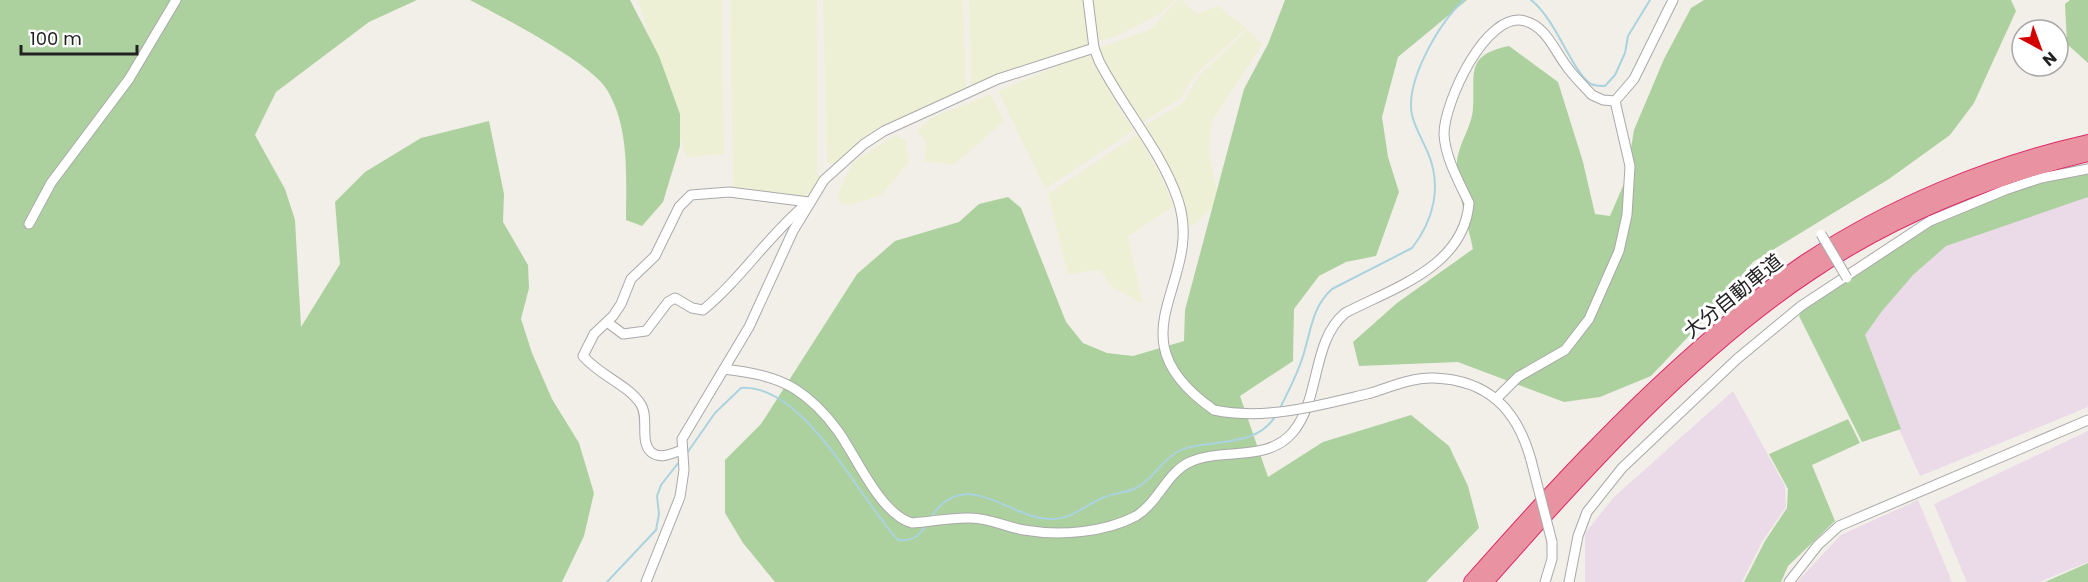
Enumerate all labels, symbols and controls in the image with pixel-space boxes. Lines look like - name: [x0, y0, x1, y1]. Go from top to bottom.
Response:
- scale bar: [21, 18, 136, 56]
- north arrow: [2010, 18, 2070, 78]
- text: 100 m: [30, 26, 82, 51]
- text: N: [2037, 46, 2062, 72]
- street label: 大分自動車道: [1678, 247, 1788, 345]

